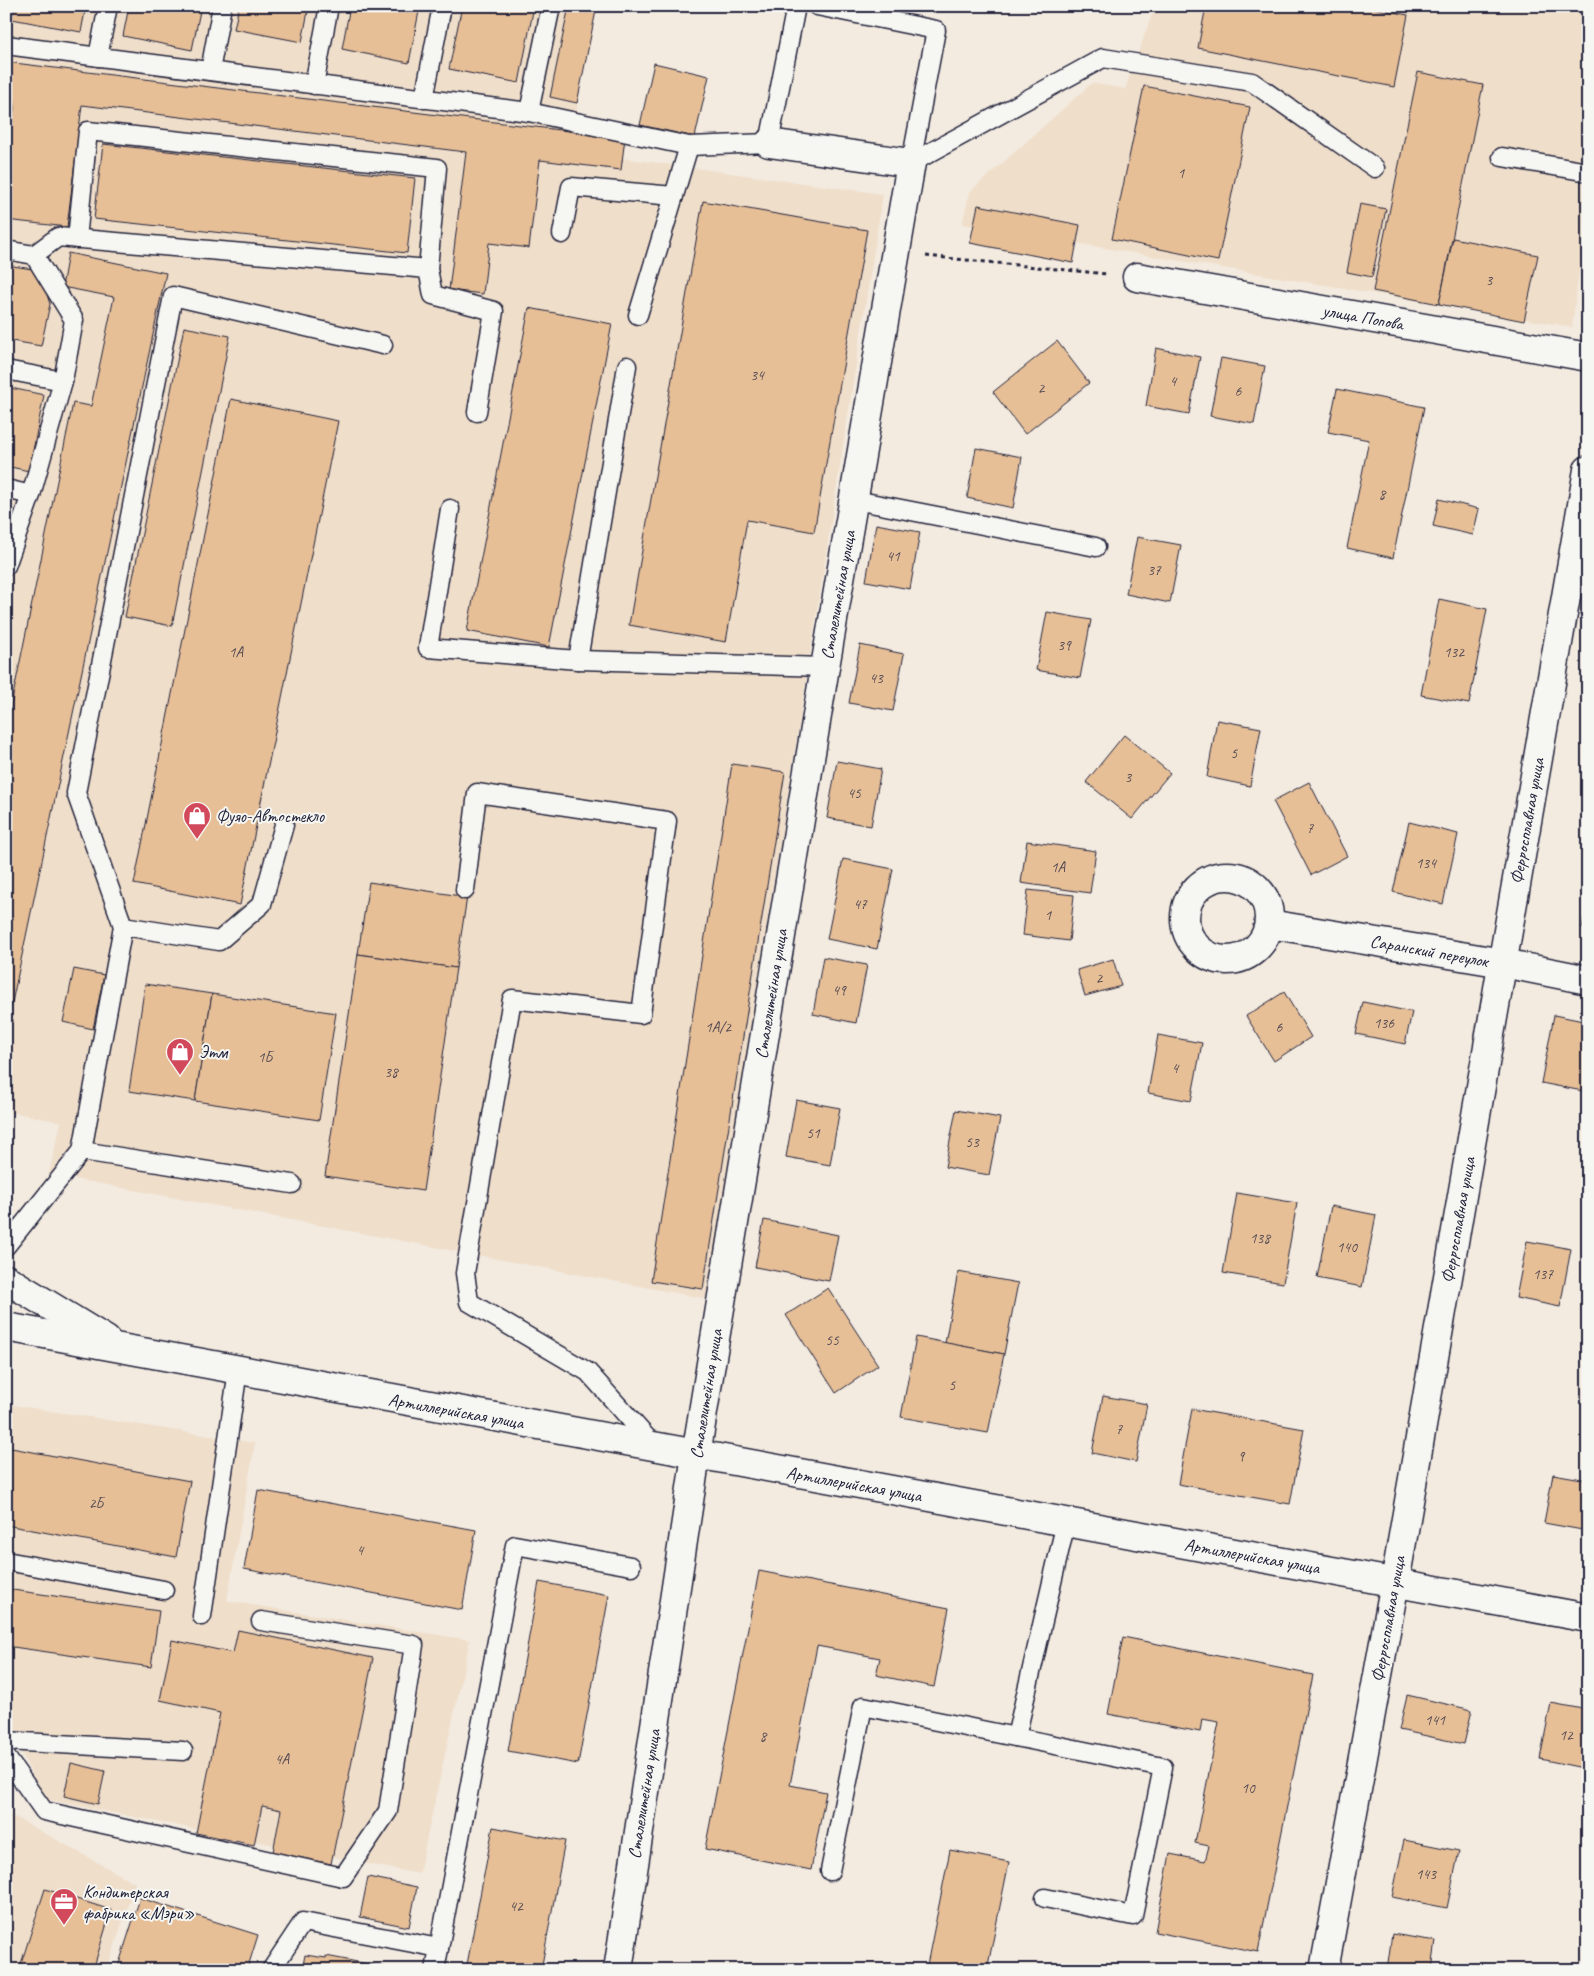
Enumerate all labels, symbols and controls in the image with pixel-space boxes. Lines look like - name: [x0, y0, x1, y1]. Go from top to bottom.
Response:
- house number: 1: [1178, 164, 1186, 183]
- house number: 3: [1486, 271, 1494, 290]
- street label: улица Попова: [1320, 299, 1407, 335]
- house number: 34: [750, 366, 765, 385]
- house number: 4: [1170, 372, 1178, 391]
- house number: 2: [1038, 379, 1046, 398]
- house number: 6: [1235, 382, 1243, 401]
- house number: 8: [1379, 485, 1387, 504]
- street label: Сталелитейная улица: [816, 527, 860, 661]
- house number: 41: [886, 547, 901, 566]
- house number: 37: [1147, 561, 1162, 580]
- house number: 39: [1057, 636, 1072, 655]
- house number: 1А: [229, 643, 245, 662]
- house number: 132: [1444, 643, 1465, 662]
- house number: 43: [869, 669, 884, 688]
- house number: 5: [1231, 744, 1239, 763]
- street label: Ферросплавная улица: [1505, 755, 1549, 886]
- house number: 3: [1125, 768, 1133, 787]
- house number: 45: [847, 784, 862, 803]
- shop icon: Фуяо-Автостекло: [182, 801, 212, 840]
- place label: Фуяо-Автостекло: [216, 805, 326, 827]
- house number: 7: [1307, 819, 1315, 838]
- house number: 134: [1416, 854, 1437, 873]
- house number: 1А: [1051, 858, 1067, 877]
- house number: 47: [853, 895, 868, 914]
- house number: 1: [1045, 906, 1053, 925]
- street label: Сталелитейная улица: [750, 926, 792, 1060]
- street label: Саранский переулок: [1368, 930, 1492, 973]
- house number: 2: [1096, 969, 1104, 988]
- house number: 49: [832, 981, 847, 1000]
- house number: 136: [1374, 1014, 1395, 1033]
- house number: 1А/2: [705, 1018, 732, 1037]
- house number: 6: [1276, 1018, 1284, 1037]
- shop icon: Этм: [165, 1037, 195, 1076]
- place label: Этм: [199, 1041, 229, 1063]
- house number: 1Б: [258, 1048, 275, 1067]
- house number: 4: [1172, 1059, 1180, 1078]
- house number: 38: [384, 1063, 399, 1082]
- house number: 51: [806, 1124, 821, 1143]
- house number: 53: [965, 1133, 980, 1152]
- street label: Ферросплавная улица: [1436, 1154, 1480, 1285]
- house number: 138: [1250, 1229, 1271, 1248]
- house number: 140: [1337, 1238, 1358, 1257]
- house number: 137: [1533, 1265, 1554, 1284]
- street label: Сталелитейная улица: [685, 1326, 727, 1460]
- house number: 55: [825, 1331, 840, 1350]
- house number: 5: [949, 1376, 957, 1395]
- street label: Артиллерийская улица: [387, 1388, 527, 1434]
- house number: 7: [1116, 1420, 1124, 1439]
- house number: 9: [1238, 1447, 1246, 1466]
- street label: Артиллерийская улица: [785, 1461, 925, 1507]
- house number: 2Б: [89, 1494, 106, 1513]
- street label: Артиллерийская улица: [1183, 1533, 1323, 1579]
- house number: 4: [357, 1541, 365, 1560]
- street label: Ферросплавная улица: [1366, 1553, 1410, 1684]
- house number: 141: [1425, 1711, 1446, 1730]
- street label: Сталелитейная улица: [623, 1726, 665, 1860]
- house number: 12: [1559, 1726, 1574, 1745]
- house number: 8: [760, 1727, 768, 1746]
- house number: 4А: [275, 1750, 291, 1769]
- house number: 10: [1241, 1779, 1256, 1798]
- house number: 143: [1416, 1865, 1437, 1884]
- place label: Кондитерская фабрика «Мэри»: [83, 1881, 195, 1924]
- office icon: Кондитерская фабрика «Мэри»: [49, 1887, 79, 1926]
- house number: 42: [509, 1897, 524, 1916]

